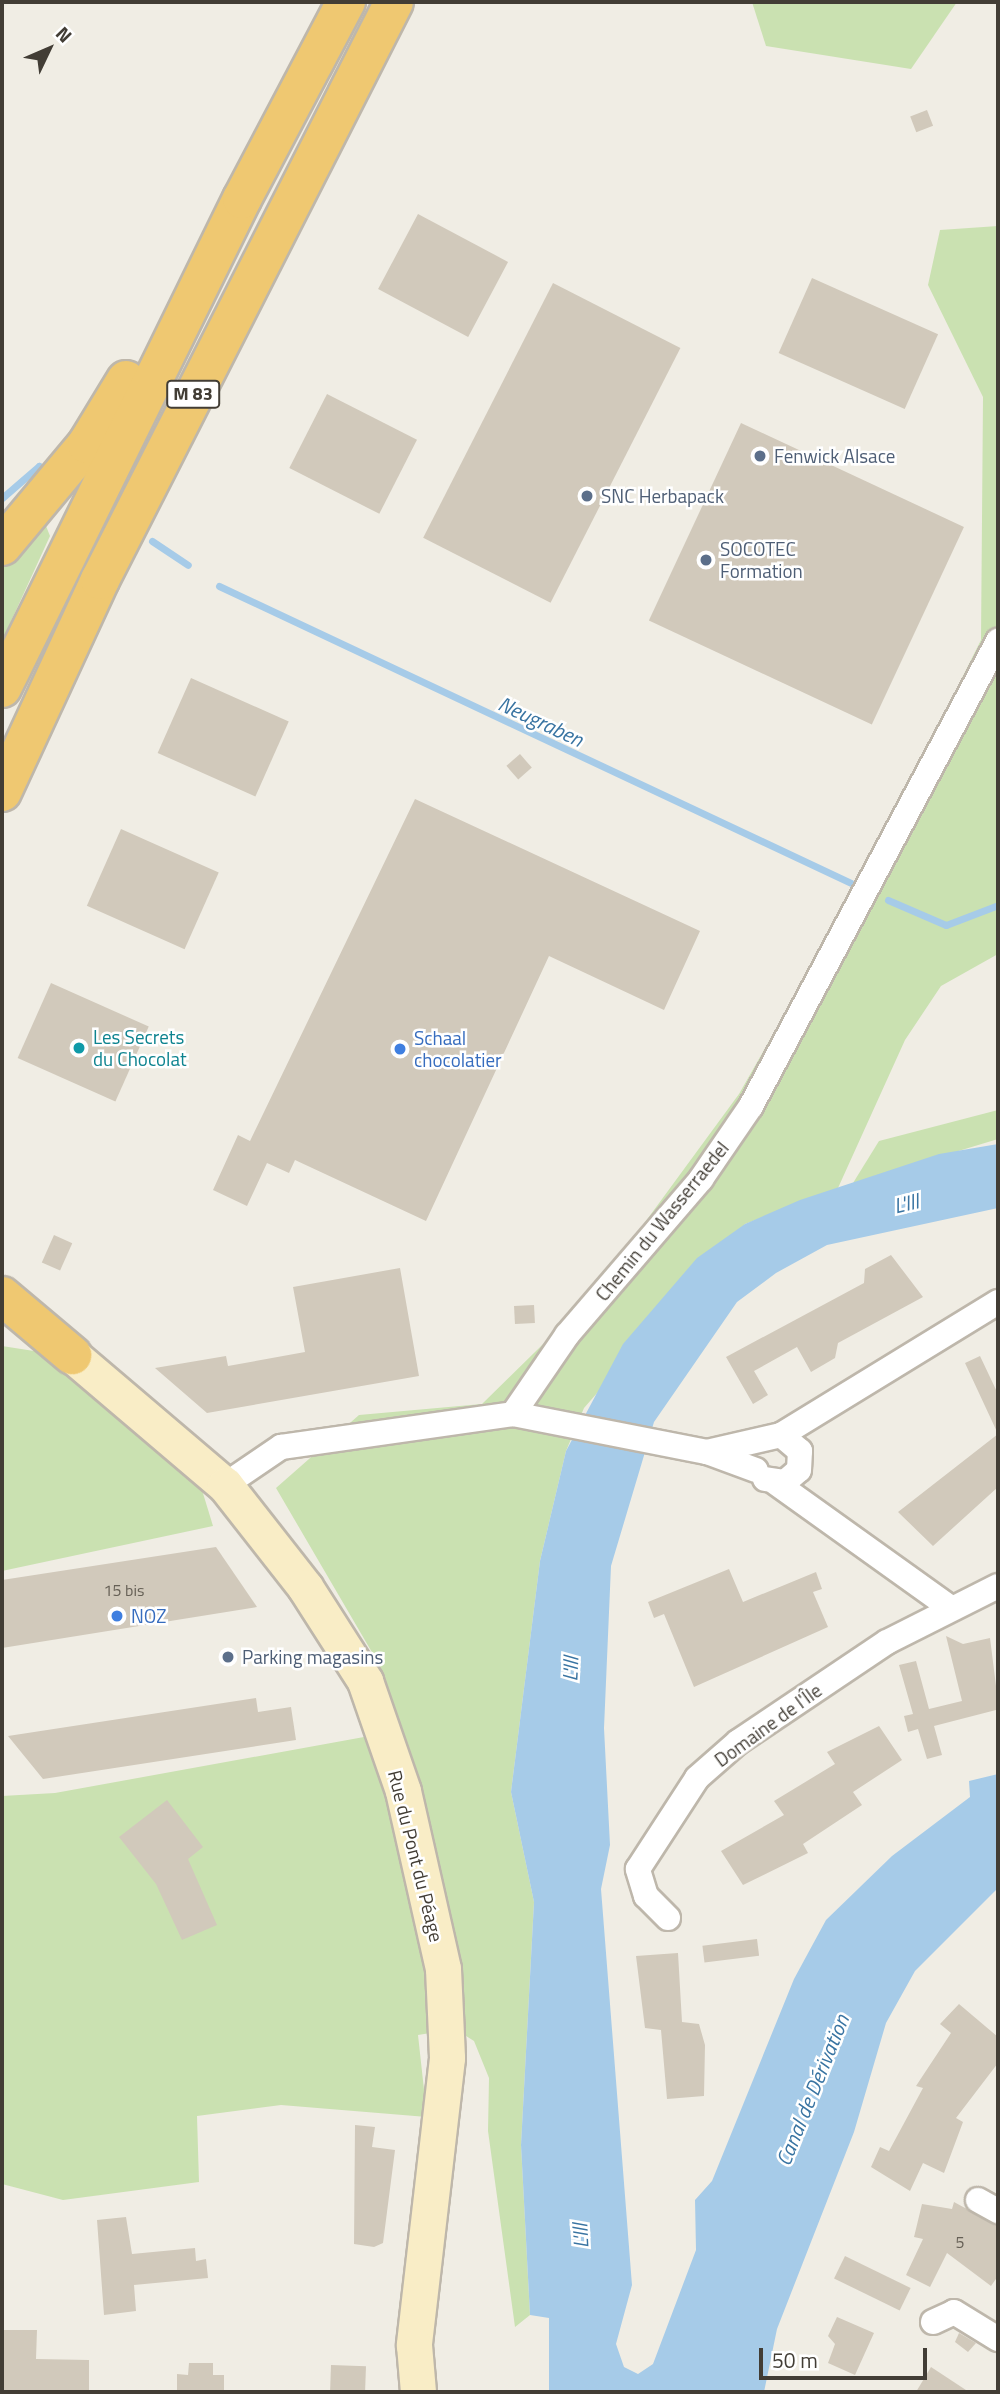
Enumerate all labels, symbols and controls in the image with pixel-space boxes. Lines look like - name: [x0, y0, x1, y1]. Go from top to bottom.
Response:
- north arrow: [14, 14, 84, 84]
- text: N: [49, 19, 79, 49]
- road number: M 83: [165, 380, 221, 408]
- place label: Fenwick Alsace: [774, 445, 895, 467]
- marker: Fenwick Alsace: [752, 448, 768, 464]
- place label: SNC Herbapack: [601, 485, 724, 507]
- marker: SNC Herbapack: [579, 488, 595, 504]
- place label: SOCOTEC Formation: [720, 538, 803, 582]
- marker: SOCOTEC Formation: [698, 552, 714, 568]
- water label: Neugraben: [495, 690, 587, 752]
- place label: Les Secrets du Chocolat: [93, 1026, 187, 1070]
- place label: Schaal chocolatier: [414, 1027, 502, 1071]
- marker: Les Secrets du Chocolat: [71, 1040, 87, 1056]
- marker: Schaal chocolatier: [392, 1041, 408, 1057]
- street label: Chemin du Wasserraedel: [591, 1137, 733, 1305]
- water label: L'Ill: [891, 1188, 921, 1218]
- house number: 15 bis: [104, 1580, 144, 1600]
- place label: NOZ: [131, 1605, 166, 1627]
- marker: NOZ: [109, 1608, 125, 1624]
- place label: Parking magasins: [242, 1646, 383, 1668]
- marker: Parking magasins: [220, 1649, 236, 1665]
- water label: L'Ill: [557, 1656, 583, 1682]
- street label: Domaine de l'Île: [710, 1679, 826, 1771]
- street label: Rue du Pont du Péage: [384, 1768, 448, 1944]
- water label: Canal de Dérivation: [770, 2011, 854, 2169]
- water label: L'Ill: [567, 2223, 593, 2249]
- house number: 5: [956, 2232, 964, 2252]
- scale bar: [762, 2334, 930, 2378]
- text: 50 m: [772, 2344, 818, 2376]

